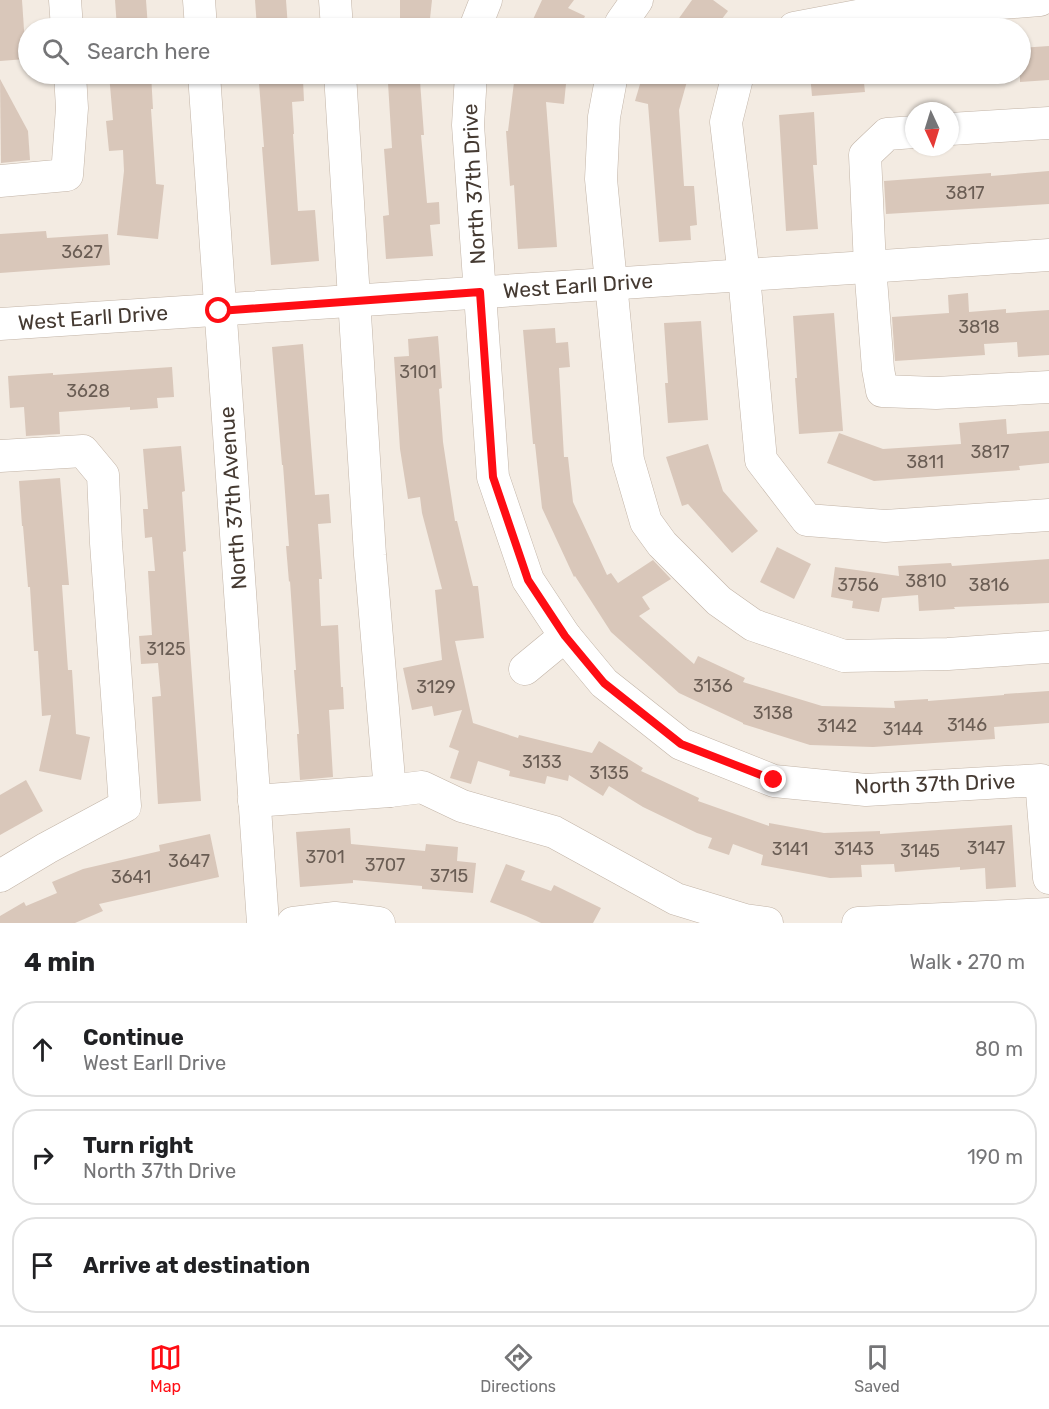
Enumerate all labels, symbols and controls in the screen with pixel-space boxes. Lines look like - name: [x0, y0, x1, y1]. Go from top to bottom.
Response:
- search box: [18, 18, 1031, 84]
- icon: search: [39, 35, 72, 68]
- text: Search here: [87, 38, 210, 65]
- north arrow: [905, 102, 959, 156]
- street label: North 37th Drive: [457, 103, 490, 265]
- house number: 3817: [945, 182, 985, 204]
- house number: 3627: [61, 241, 103, 263]
- street label: West Earll Drive: [502, 268, 654, 303]
- route start: [205, 297, 231, 323]
- street label: West Earll Drive: [17, 300, 169, 335]
- house number: 3818: [958, 316, 1000, 338]
- house number: 3101: [399, 361, 437, 383]
- house number: 3628: [66, 380, 110, 402]
- street label: North 37th Avenue: [214, 406, 251, 590]
- house number: 3817: [970, 441, 1010, 463]
- house number: 3811: [906, 451, 944, 473]
- house number: 3810: [905, 570, 947, 592]
- house number: 3756: [837, 574, 879, 596]
- house number: 3816: [969, 574, 1010, 596]
- house number: 3125: [146, 638, 186, 660]
- house number: 3136: [693, 675, 733, 697]
- house number: 3129: [416, 676, 456, 698]
- house number: 3138: [753, 702, 793, 724]
- house number: 3146: [947, 714, 987, 736]
- house number: 3142: [817, 715, 857, 737]
- house number: 3144: [883, 718, 923, 740]
- house number: 3133: [522, 751, 562, 773]
- house number: 3135: [589, 762, 629, 784]
- route end: [760, 766, 786, 792]
- street label: North 37th Drive: [854, 768, 1016, 799]
- house number: 3147: [967, 837, 1005, 859]
- house number: 3141: [772, 838, 808, 860]
- house number: 3143: [834, 838, 874, 860]
- house number: 3145: [900, 840, 940, 862]
- house number: 3701: [305, 846, 345, 868]
- house number: 3647: [168, 850, 210, 872]
- house number: 3707: [365, 854, 405, 876]
- house number: 3715: [430, 865, 468, 887]
- house number: 3641: [111, 866, 151, 888]
- text: 4 min: [24, 947, 95, 978]
- text: Walk · 270 m: [910, 950, 1025, 974]
- text: Continue: [83, 1024, 184, 1051]
- icon: ahead: [26, 1033, 59, 1066]
- text: 80 m: [975, 1037, 1023, 1061]
- text: West Earll Drive: [83, 1051, 226, 1075]
- text: Turn right: [83, 1132, 193, 1159]
- icon: right: [26, 1141, 59, 1174]
- text: 190 m: [967, 1145, 1023, 1169]
- text: North 37th Drive: [83, 1159, 236, 1183]
- icon: arrive: [26, 1249, 59, 1282]
- text: Arrive at destination: [83, 1252, 310, 1279]
- tab: Map: [149, 1341, 182, 1396]
- tab: Directions: [480, 1341, 556, 1396]
- tab: Saved: [854, 1341, 900, 1396]

